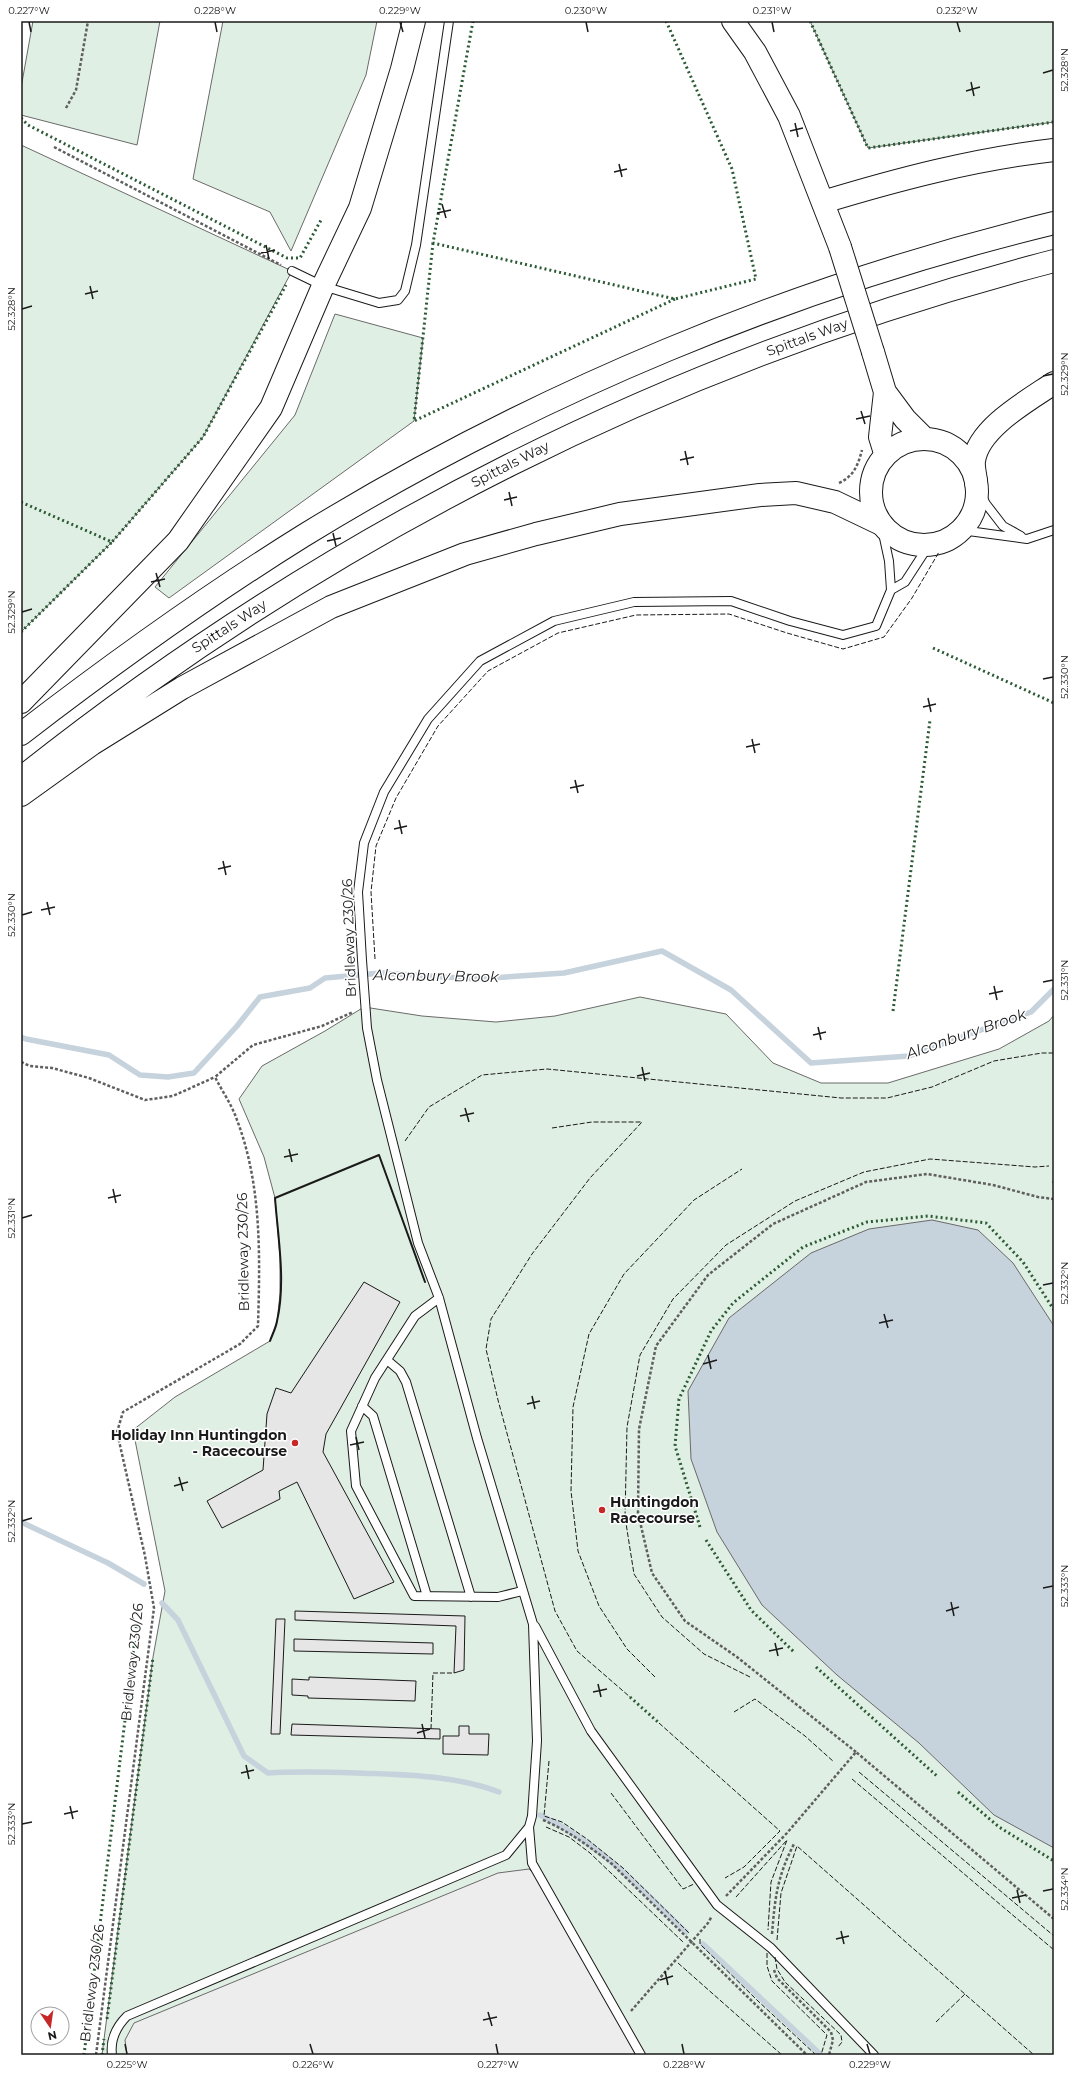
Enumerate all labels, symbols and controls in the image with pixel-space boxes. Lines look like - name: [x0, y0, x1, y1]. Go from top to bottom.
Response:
- text: 0.227°W: [8, 4, 50, 17]
- text: 0.228°W: [194, 4, 236, 17]
- text: 0.229°W: [379, 4, 421, 17]
- text: 0.230°W: [565, 4, 607, 17]
- text: 0.231°W: [752, 4, 792, 17]
- text: 0.232°W: [936, 4, 978, 17]
- text: 52.328°N: [1058, 48, 1071, 92]
- text: 52.328°N: [5, 287, 18, 331]
- street label: Spittals Way: [764, 314, 851, 360]
- text: 52.329°N: [1058, 352, 1071, 396]
- street label: Spittals Way: [468, 436, 553, 491]
- text: 52.329°N: [5, 590, 18, 634]
- street label: Spittals Way: [188, 595, 270, 657]
- text: 52.330°N: [1058, 655, 1071, 699]
- street label: Bridleway 230/26: [338, 878, 360, 998]
- text: 52.330°N: [5, 893, 18, 937]
- text: 52.331°N: [1058, 960, 1071, 1000]
- water label: Alconbury Brook: [372, 965, 500, 986]
- water label: Alconbury Brook: [902, 1004, 1029, 1063]
- street label: Bridleway 230/26: [233, 1192, 253, 1311]
- text: 52.331°N: [5, 1198, 18, 1238]
- text: 52.332°N: [1058, 1262, 1071, 1304]
- place label: Holiday Inn Huntingdon - Racecourse: [111, 1426, 287, 1460]
- marker: Holiday Inn Huntingdon - Racecourse: [290, 1438, 300, 1448]
- place label: Huntingdon Racecourse: [610, 1493, 699, 1527]
- text: 52.332°N: [5, 1500, 18, 1542]
- marker: Huntingdon Racecourse: [597, 1505, 607, 1515]
- text: 52.333°N: [1058, 1565, 1071, 1607]
- street label: Bridleway 230/26: [117, 1602, 147, 1722]
- text: 52.333°N: [5, 1803, 18, 1845]
- text: 52.334°N: [1058, 1867, 1071, 1911]
- street label: Bridleway 230/26: [76, 1923, 108, 2043]
- north arrow: [30, 2006, 70, 2046]
- text: N: [46, 2028, 58, 2044]
- text: 0.225°W: [106, 2058, 148, 2071]
- text: 0.226°W: [292, 2058, 334, 2071]
- text: 0.227°W: [477, 2058, 519, 2071]
- text: 0.228°W: [663, 2058, 705, 2071]
- text: 0.229°W: [849, 2058, 891, 2071]

